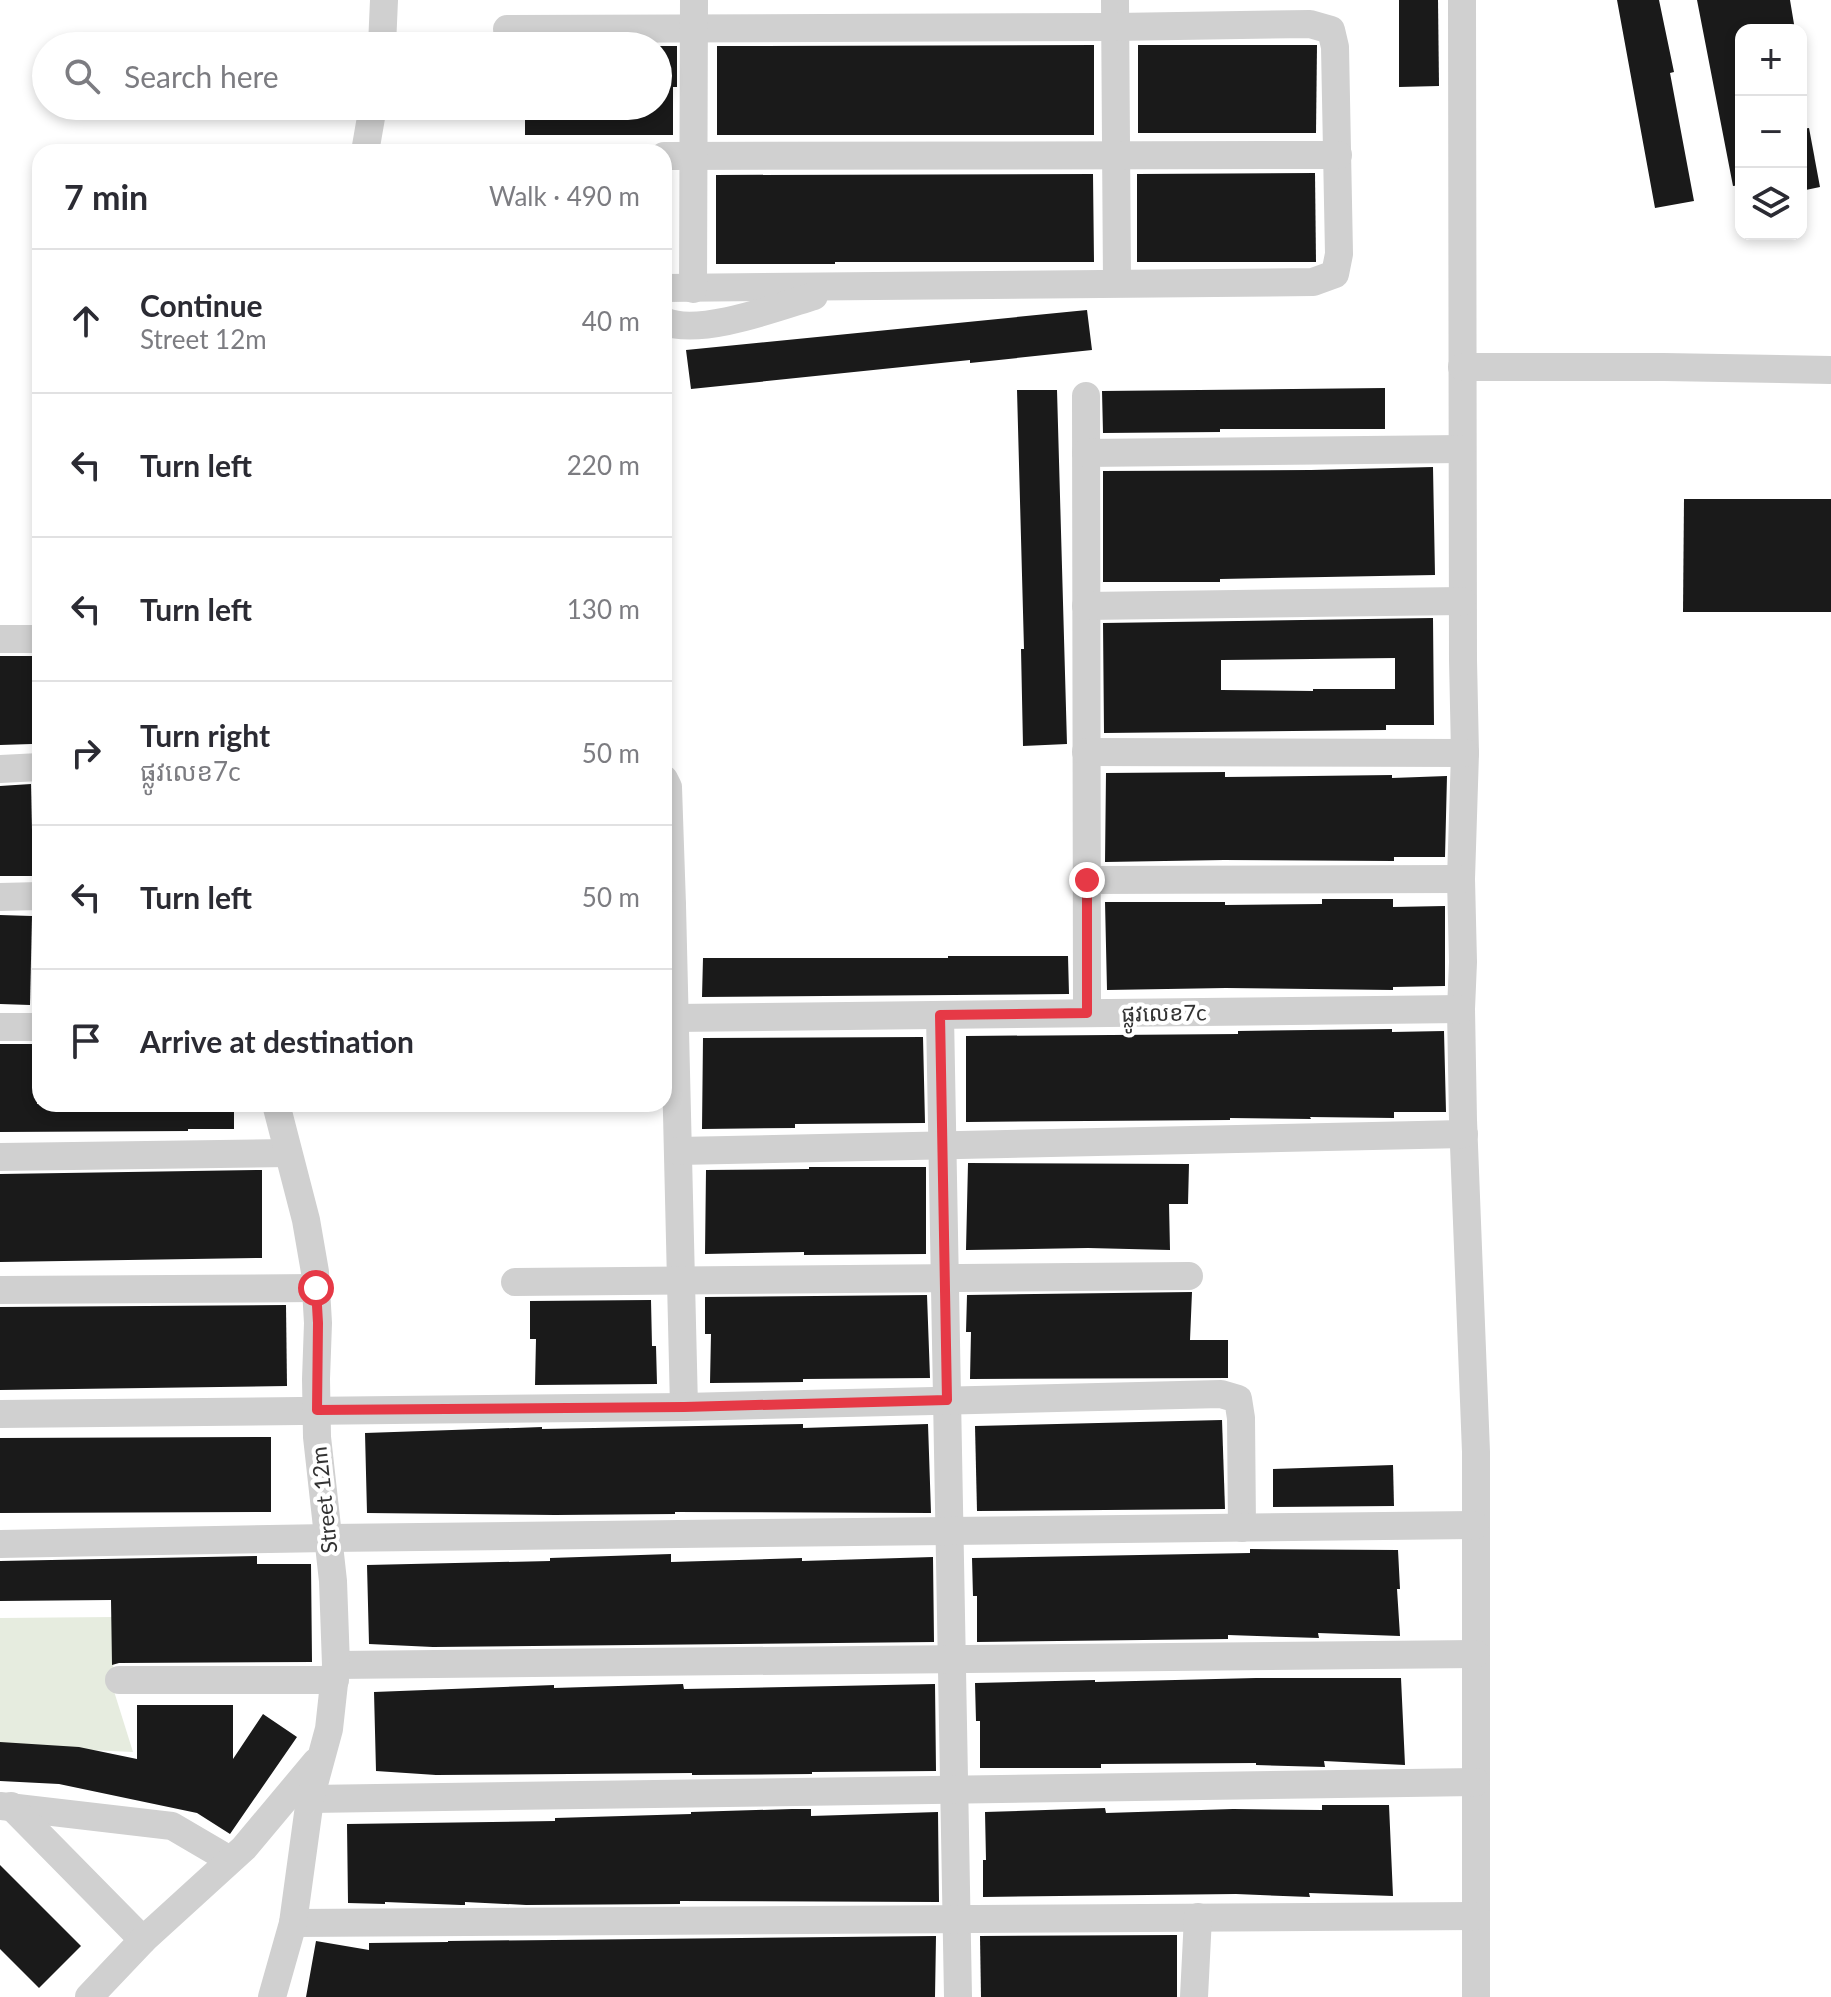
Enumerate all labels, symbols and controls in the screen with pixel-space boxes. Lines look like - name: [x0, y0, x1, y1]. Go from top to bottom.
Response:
- map controls: [1735, 24, 1807, 240]
- button: +: [1735, 24, 1807, 96]
- search box: [32, 32, 672, 120]
- icon: search: [60, 54, 104, 98]
- text: Search here: [124, 58, 279, 94]
- button: −: [1735, 96, 1807, 168]
- button: layers: [1735, 168, 1807, 240]
- text: 7 min: [64, 176, 148, 217]
- text: Walk · 490 m: [489, 180, 640, 212]
- text: Continue: [140, 287, 263, 323]
- icon: ahead: [64, 299, 108, 343]
- text: 40 m: [582, 305, 640, 337]
- text: Street 12m: [140, 323, 267, 355]
- icon: left: [64, 443, 108, 487]
- text: Turn left: [140, 447, 252, 483]
- text: 220 m: [567, 449, 640, 481]
- icon: left: [64, 587, 108, 631]
- text: Turn left: [140, 591, 252, 627]
- text: 130 m: [567, 593, 640, 625]
- text: Turn right: [140, 717, 270, 753]
- icon: right: [64, 731, 108, 775]
- text: 50 m: [582, 737, 640, 769]
- text: ផ្លូវលេខ7c: [140, 755, 241, 787]
- route end: [1069, 862, 1105, 898]
- icon: left: [64, 875, 108, 919]
- text: Turn left: [140, 879, 252, 915]
- text: 50 m: [582, 881, 640, 913]
- street label: ផ្លូវលេខ7c: [1121, 998, 1207, 1034]
- icon: arrive: [64, 1019, 108, 1063]
- text: Arrive at destination: [140, 1023, 414, 1059]
- route start: [298, 1270, 334, 1306]
- street label: Street 12m: [304, 1445, 343, 1555]

